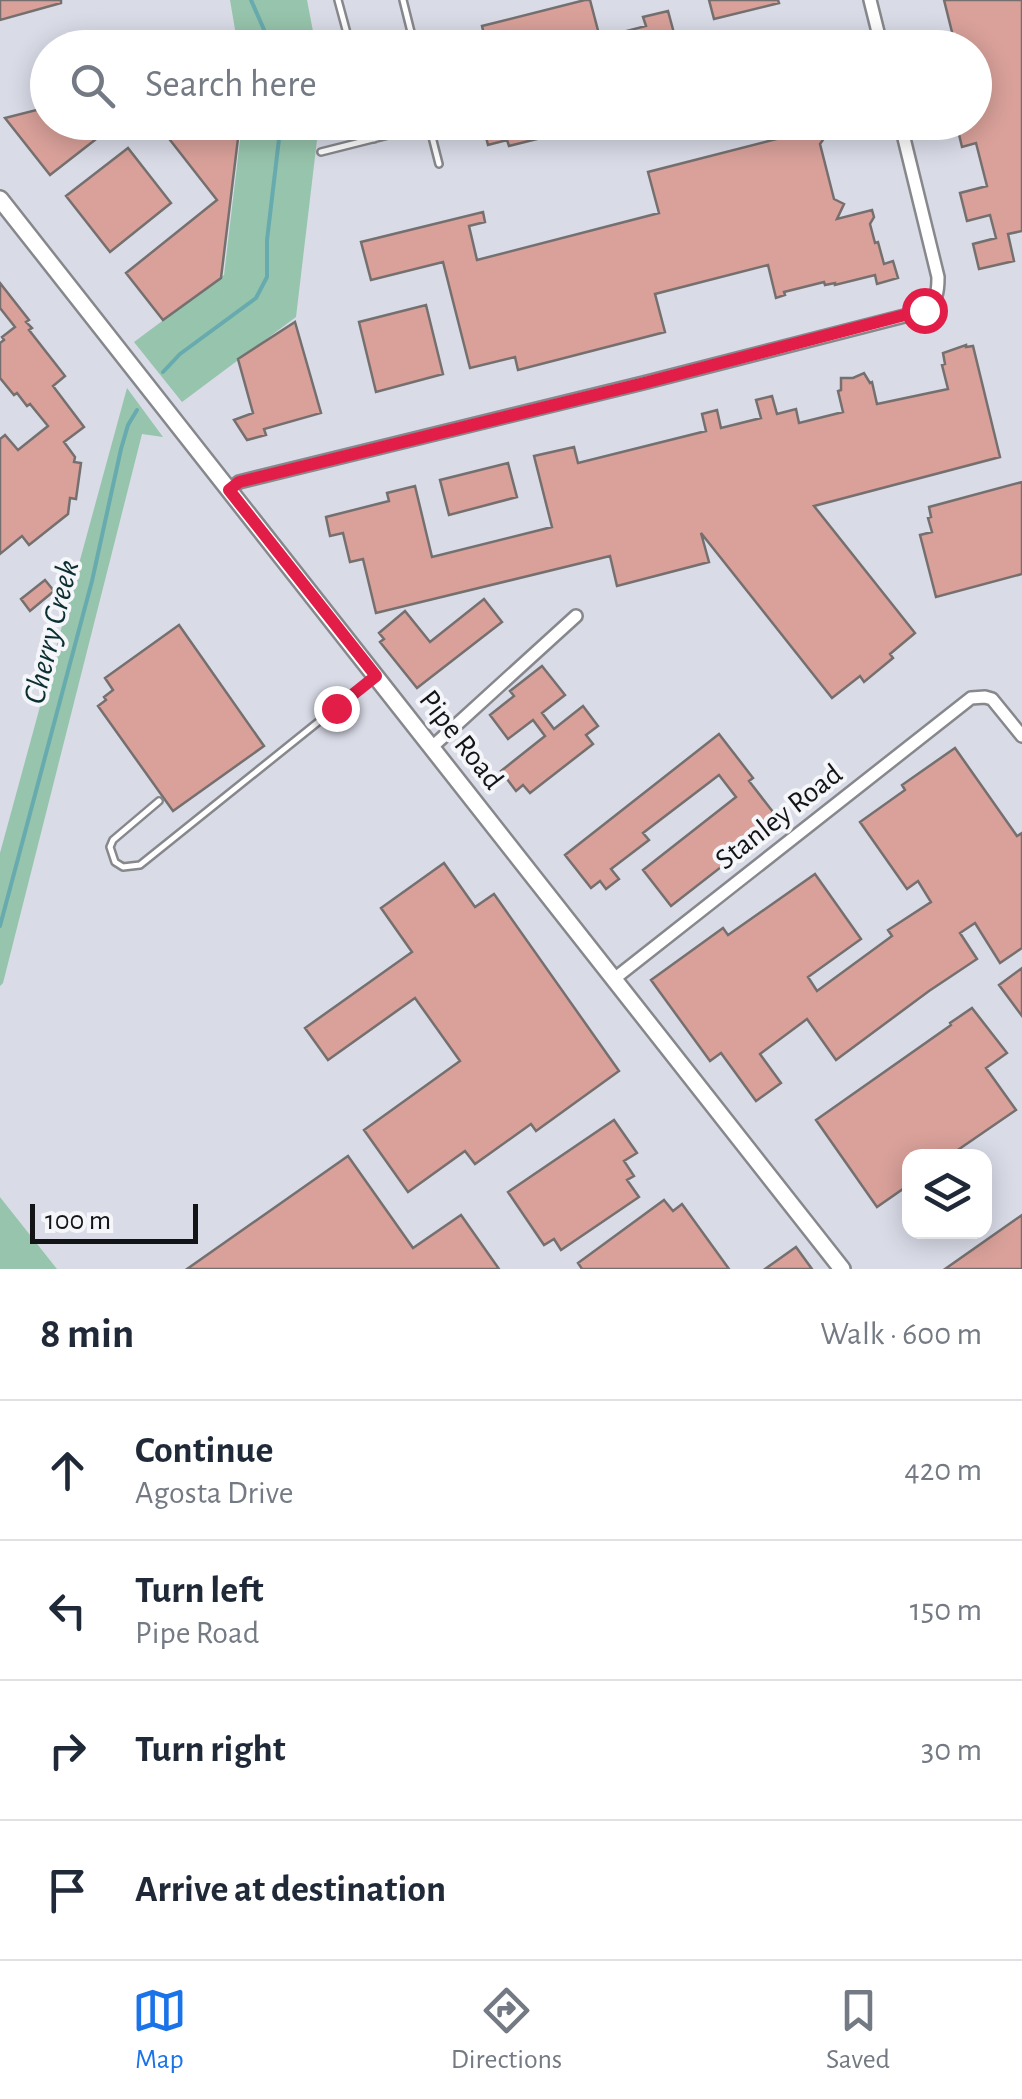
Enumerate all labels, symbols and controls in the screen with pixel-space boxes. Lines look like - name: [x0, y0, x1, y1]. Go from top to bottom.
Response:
- search box: [30, 30, 992, 140]
- icon: search: [65, 58, 120, 113]
- text: Search here: [145, 66, 317, 104]
- route start: [902, 288, 948, 334]
- water label: Cherry Creek: [18, 557, 84, 707]
- street label: Pipe Road: [413, 685, 509, 795]
- route end: [314, 686, 360, 732]
- street label: Stanley Road: [710, 759, 848, 875]
- map controls: [902, 1149, 992, 1239]
- button: layers: [902, 1149, 992, 1239]
- scale bar: [30, 1199, 198, 1244]
- text: 100 m: [45, 1207, 111, 1235]
- text: 8 min: [40, 1313, 134, 1355]
- text: Walk · 600 m: [820, 1318, 982, 1350]
- text: Continue: [135, 1432, 273, 1470]
- icon: ahead: [40, 1443, 95, 1498]
- text: 420 m: [904, 1454, 982, 1486]
- text: Agosta Drive: [135, 1477, 293, 1509]
- text: Turn left: [135, 1572, 263, 1610]
- icon: left: [40, 1583, 95, 1638]
- text: 150 m: [910, 1594, 982, 1626]
- text: Pipe Road: [135, 1617, 259, 1649]
- icon: right: [40, 1723, 95, 1778]
- text: Turn right: [135, 1731, 285, 1769]
- text: 30 m: [921, 1734, 982, 1766]
- icon: arrive: [40, 1863, 95, 1918]
- text: Arrive at destination: [135, 1871, 446, 1909]
- tab: Map: [132, 1983, 187, 2077]
- tab: Directions: [451, 1983, 562, 2077]
- tab: Saved: [826, 1983, 890, 2077]

